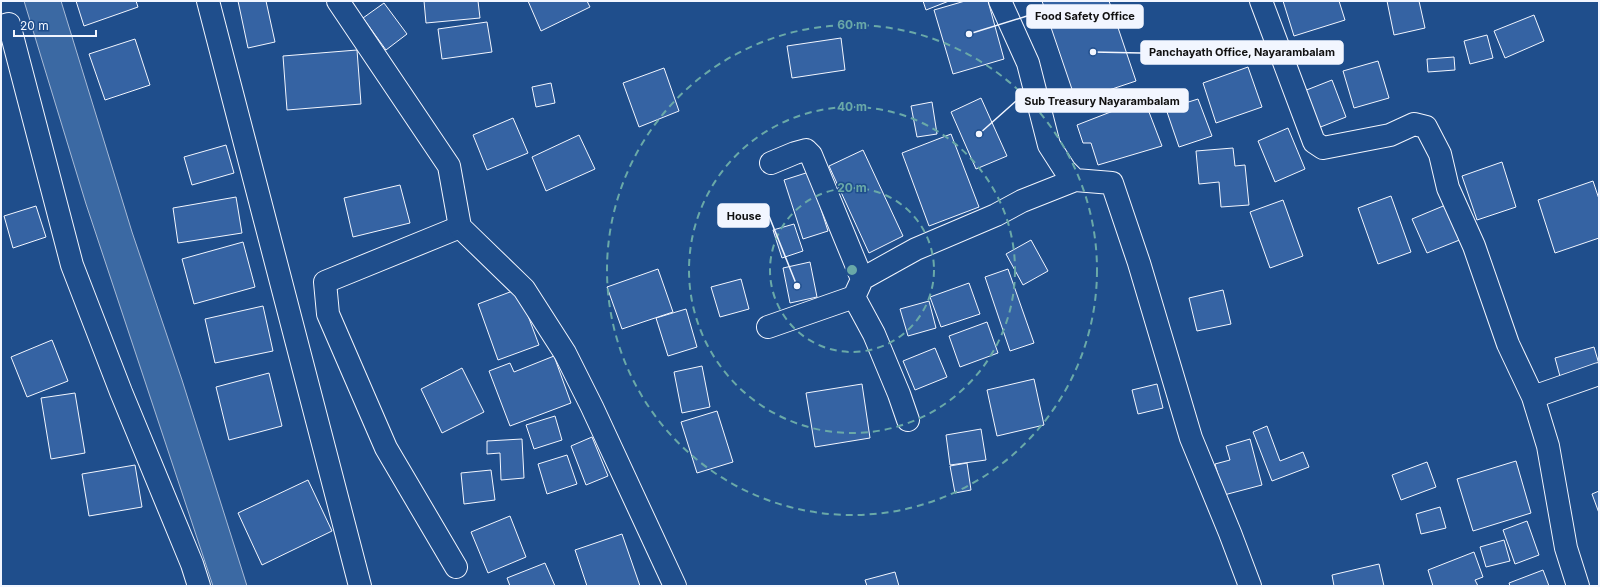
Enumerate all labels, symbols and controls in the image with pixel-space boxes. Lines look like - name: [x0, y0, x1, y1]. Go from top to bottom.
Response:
- callout: Food Safety Office: [1027, 5, 1143, 28]
- text: Food Safety Office: [1035, 9, 1135, 23]
- scale bar: [14, 12, 96, 38]
- text: 60 m: [837, 17, 867, 32]
- text: 20 m: [20, 18, 49, 33]
- callout: Panchayath Office, Nayarambalam: [1141, 41, 1343, 64]
- text: Panchayath Office, Nayarambalam: [1149, 45, 1335, 59]
- callout: Sub Treasury Nayarambalam: [1016, 89, 1188, 112]
- text: Sub Treasury Nayarambalam: [1024, 94, 1180, 108]
- text: 40 m: [837, 99, 867, 114]
- text: 20 m: [837, 180, 867, 195]
- callout: House: [718, 204, 769, 227]
- text: House: [727, 209, 762, 223]
- centre of rings: [845, 263, 859, 277]

